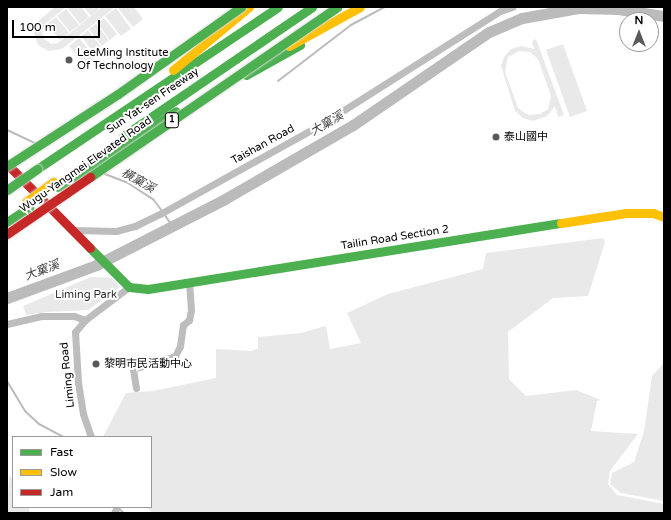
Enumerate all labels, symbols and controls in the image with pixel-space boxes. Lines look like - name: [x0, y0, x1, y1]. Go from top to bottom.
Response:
- scale bar: [14, 12, 102, 38]
- north arrow: [619, 12, 659, 52]
- text: N: [635, 14, 643, 27]
- text: 100 m: [19, 20, 56, 34]
- place label: LeeMing Institute Of Technology: [77, 47, 169, 73]
- marker: LeeMing Institute Of Technology: [64, 55, 74, 65]
- street label: Sun Yat-sen Freeway: [104, 65, 202, 137]
- water label: 大窠溪: [308, 109, 346, 139]
- road number: 1: [164, 112, 180, 128]
- street label: Wugu-Yangmei Elevated Road: [17, 114, 155, 216]
- street label: Taishan Road: [229, 122, 297, 168]
- place label: 泰山國中: [504, 130, 548, 144]
- marker: 泰山國中: [491, 132, 501, 142]
- water label: 橫窠溪: [119, 166, 157, 196]
- street label: Tailin Road Section 2: [340, 223, 450, 253]
- water label: 大窠溪: [23, 258, 61, 284]
- park label: Liming Park: [55, 288, 117, 302]
- street label: Liming Road: [58, 341, 78, 409]
- place label: 黎明市民活動中心: [104, 357, 192, 371]
- marker: 黎明市民活動中心: [91, 359, 101, 369]
- legend: [12, 436, 152, 508]
- text: Fast: [50, 445, 73, 459]
- text: Slow: [50, 465, 77, 479]
- text: Jam: [50, 485, 73, 499]

